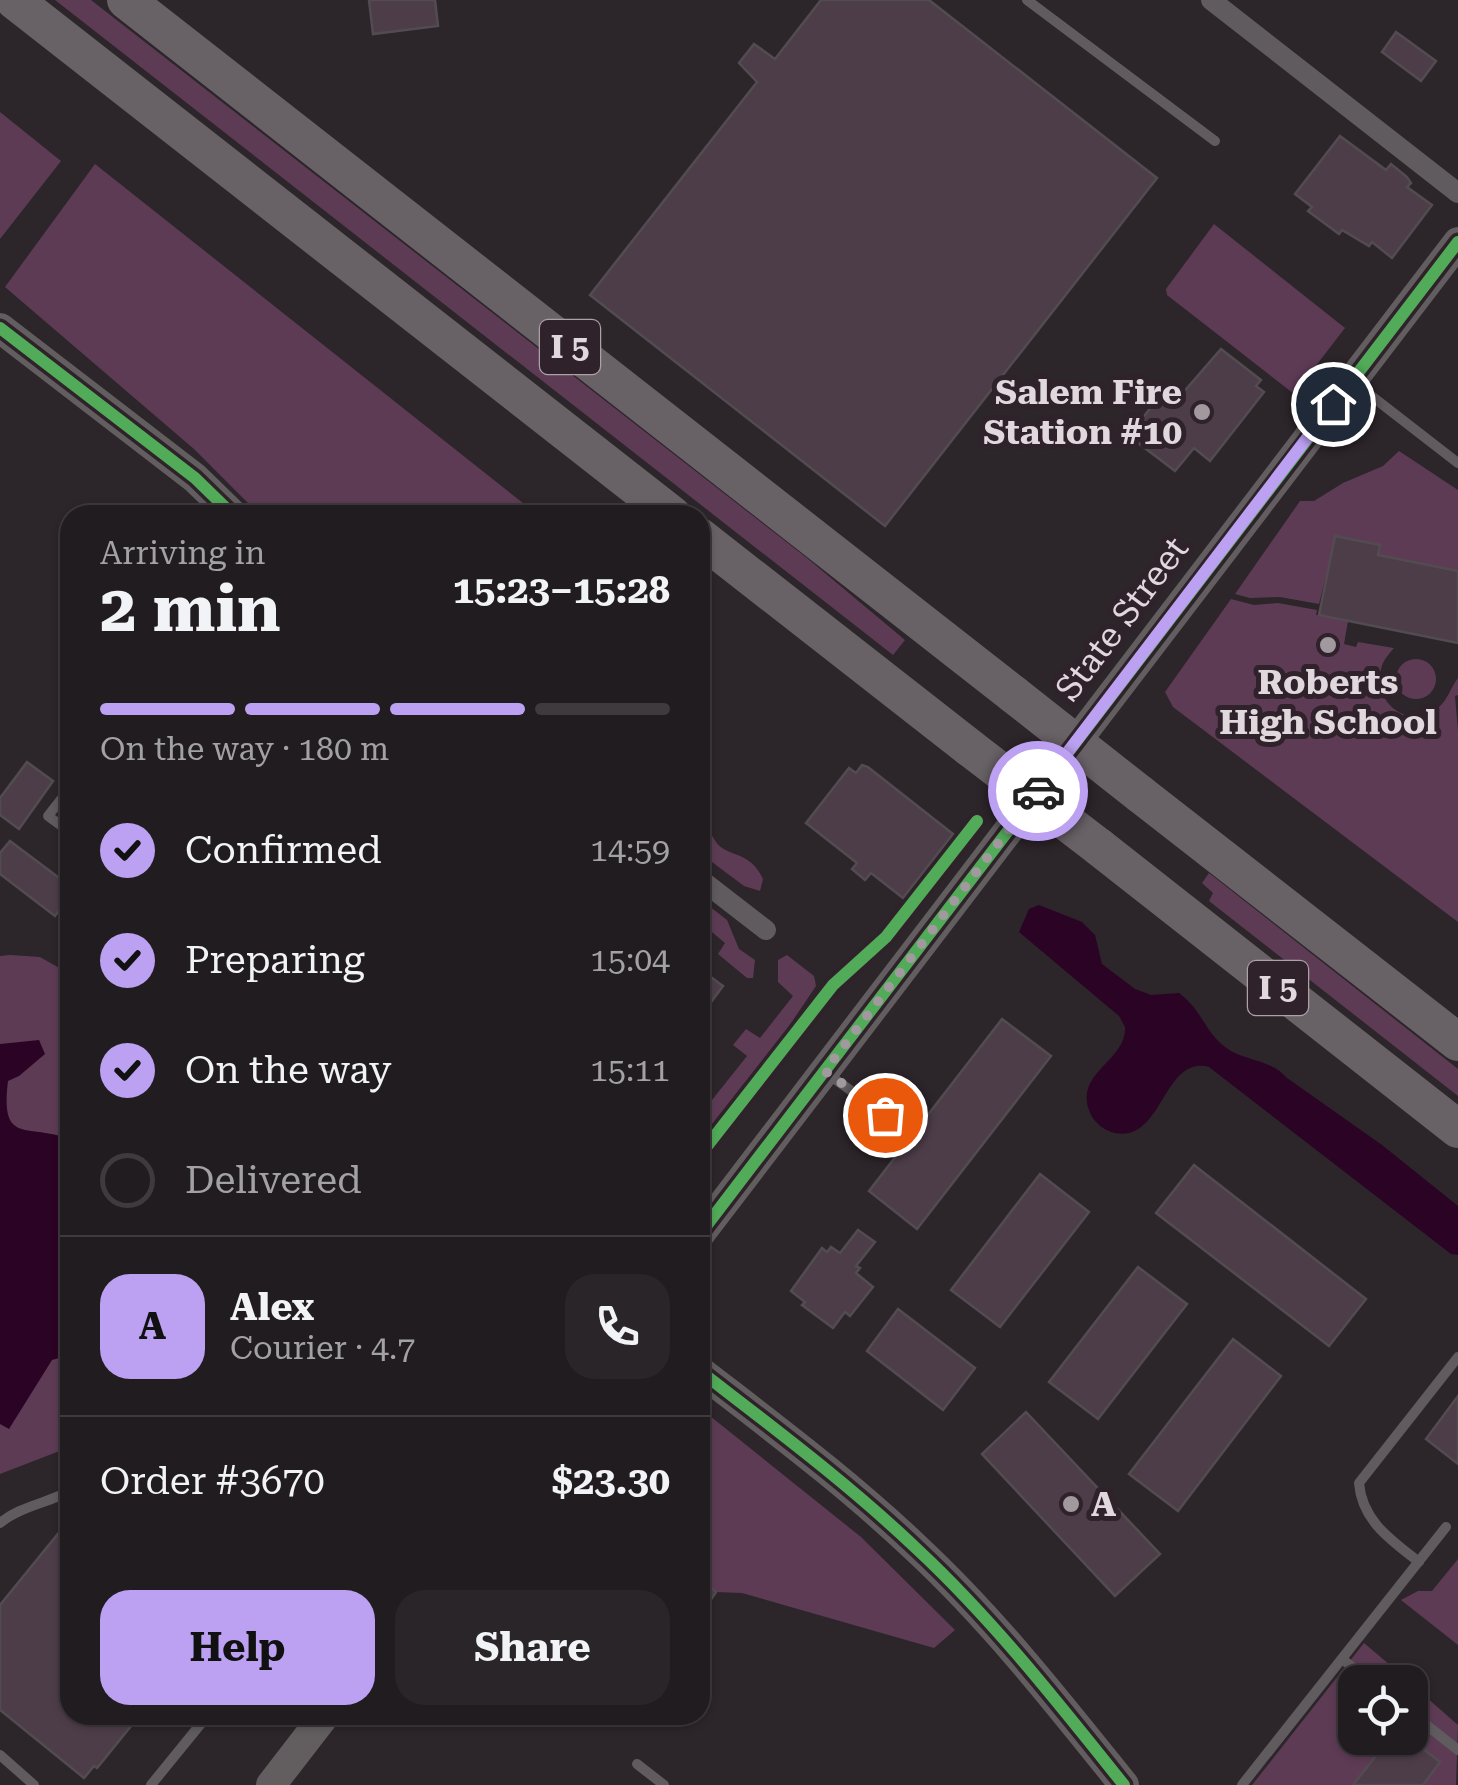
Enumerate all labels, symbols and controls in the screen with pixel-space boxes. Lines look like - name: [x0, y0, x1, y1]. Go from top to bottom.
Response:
- road number: I 5: [540, 320, 600, 374]
- pin: [1291, 362, 1376, 447]
- place label: Salem Fire Station #10: [983, 372, 1182, 453]
- icon: home: [1306, 377, 1361, 432]
- marker: Salem Fire Station #10: [1191, 401, 1213, 423]
- street label: State Street: [1047, 529, 1197, 709]
- text: Arriving in: [100, 534, 265, 572]
- text: 15:23–15:28: [453, 568, 670, 612]
- text: 2 min: [100, 571, 281, 647]
- marker: Roberts High School: [1317, 634, 1339, 656]
- place label: Roberts High School: [1219, 662, 1437, 743]
- text: On the way · 180 m: [100, 730, 389, 768]
- courier: [988, 741, 1088, 841]
- icon: car: [1011, 764, 1066, 819]
- icon: check: [100, 823, 155, 878]
- text: Confirmed: [185, 828, 382, 872]
- text: 14:59: [590, 831, 670, 869]
- icon: check: [100, 933, 155, 988]
- text: Preparing: [185, 938, 365, 982]
- text: 15:04: [590, 941, 670, 979]
- road number: I 5: [1248, 961, 1308, 1015]
- icon: check: [100, 1043, 155, 1098]
- text: On the way: [185, 1048, 391, 1092]
- text: 15:11: [590, 1051, 670, 1089]
- pin: [843, 1073, 928, 1158]
- icon: bag: [858, 1088, 913, 1143]
- text: Delivered: [185, 1158, 362, 1202]
- button: phone: [565, 1274, 670, 1379]
- text: Alex: [230, 1285, 314, 1329]
- text: A: [139, 1304, 166, 1348]
- text: Courier · 4.7: [230, 1329, 415, 1367]
- text: Order #3670: [100, 1459, 325, 1503]
- text: $23.30: [552, 1459, 670, 1503]
- place label: A: [1091, 1484, 1116, 1525]
- marker: A: [1060, 1493, 1082, 1515]
- button: Help: [100, 1590, 375, 1705]
- button: Share: [395, 1590, 670, 1705]
- map controls: [1338, 1665, 1428, 1755]
- button: locate: [1338, 1665, 1428, 1755]

